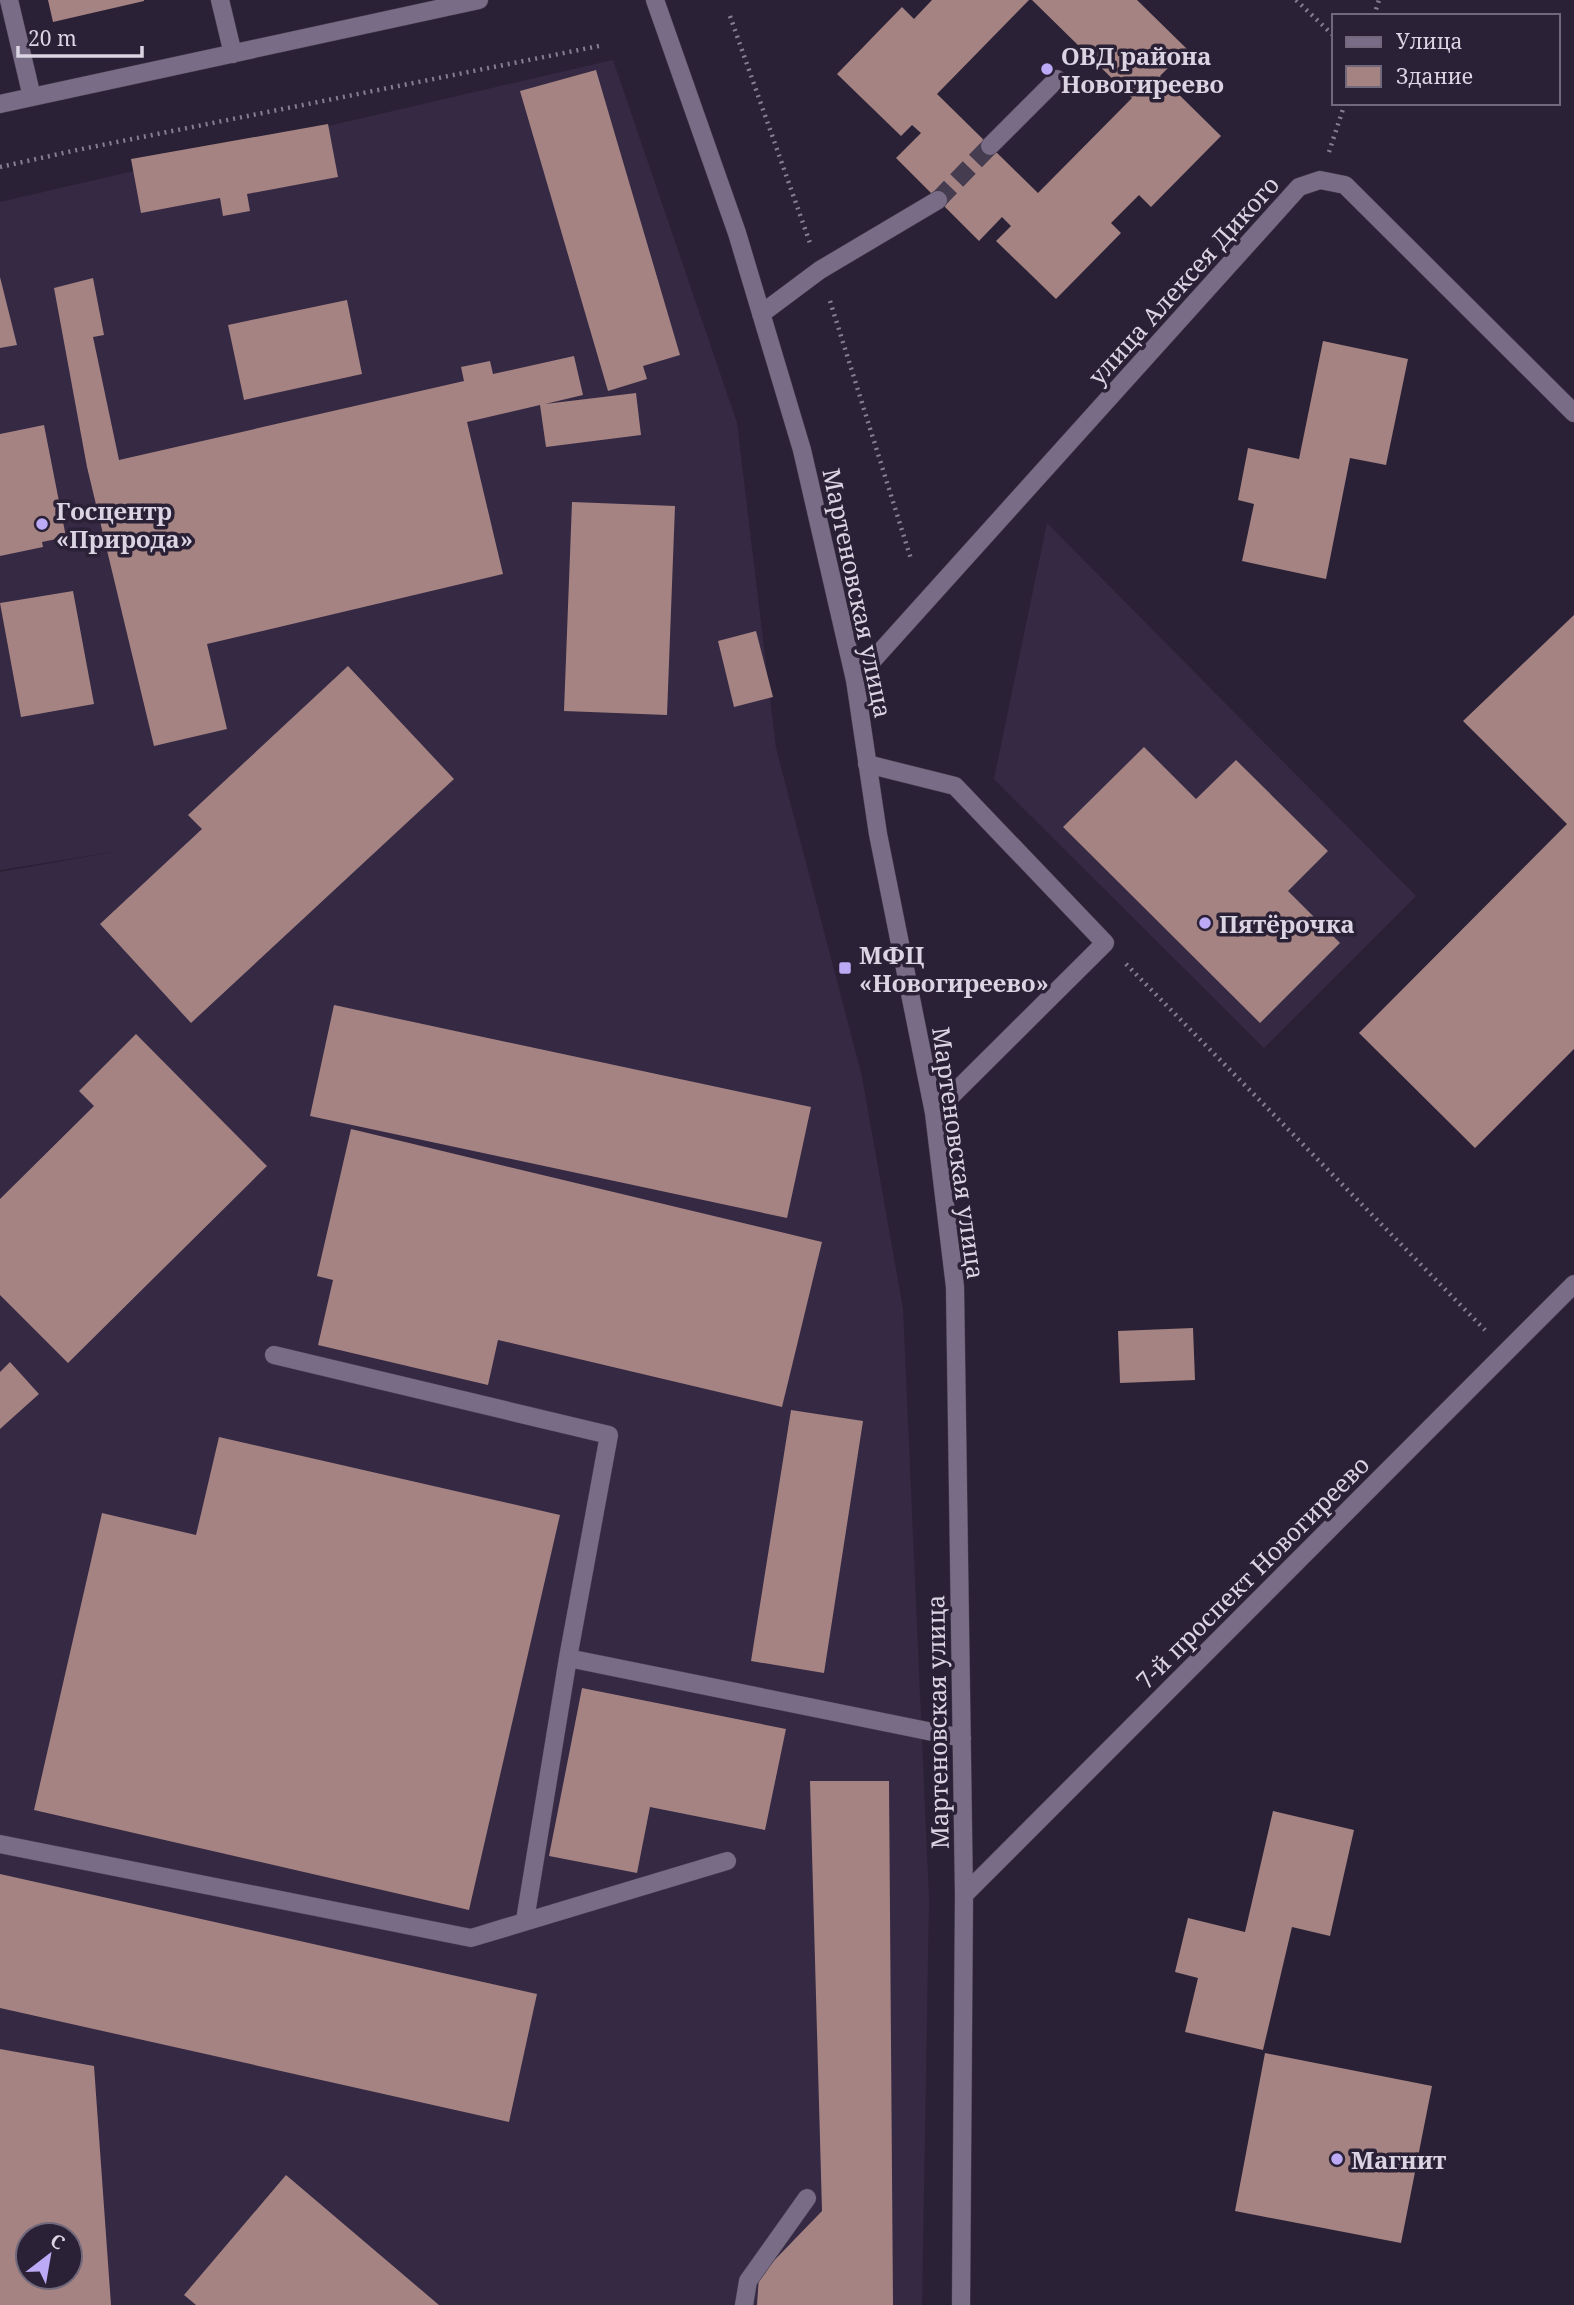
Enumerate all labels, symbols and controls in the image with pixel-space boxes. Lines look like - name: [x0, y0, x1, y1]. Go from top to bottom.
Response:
- scale bar: [18, 14, 142, 58]
- legend: [1332, 14, 1560, 105]
- text: 20 m: [28, 24, 77, 52]
- text: Улица: [1396, 27, 1463, 55]
- place label: ОВД района Новогиреево: [1061, 39, 1224, 100]
- marker: ОВД района Новогиреево: [1039, 61, 1055, 77]
- text: Здание: [1396, 62, 1473, 90]
- street label: улица Алексея Дикого: [1080, 168, 1286, 392]
- street label: Мартеновская улица: [815, 465, 901, 721]
- place label: Госцентр «Природа»: [56, 494, 193, 555]
- marker: Госцентр «Природа»: [34, 516, 50, 532]
- place label: Пятёрочка: [1219, 907, 1355, 940]
- marker: Пятёрочка: [1197, 915, 1213, 931]
- place label: МФЦ «Новогиреево»: [859, 938, 1049, 999]
- marker: МФЦ «Новогиреево»: [837, 960, 853, 976]
- street label: Мартеновская улица: [925, 1025, 993, 1281]
- street label: 7-й проспект Новогиреево: [1128, 1448, 1376, 1696]
- street label: Мартеновская улица: [918, 1595, 956, 1849]
- place label: Магнит: [1351, 2143, 1446, 2176]
- marker: Магнит: [1329, 2151, 1345, 2167]
- north arrow: [14, 2221, 84, 2291]
- text: С: [46, 2227, 70, 2256]

